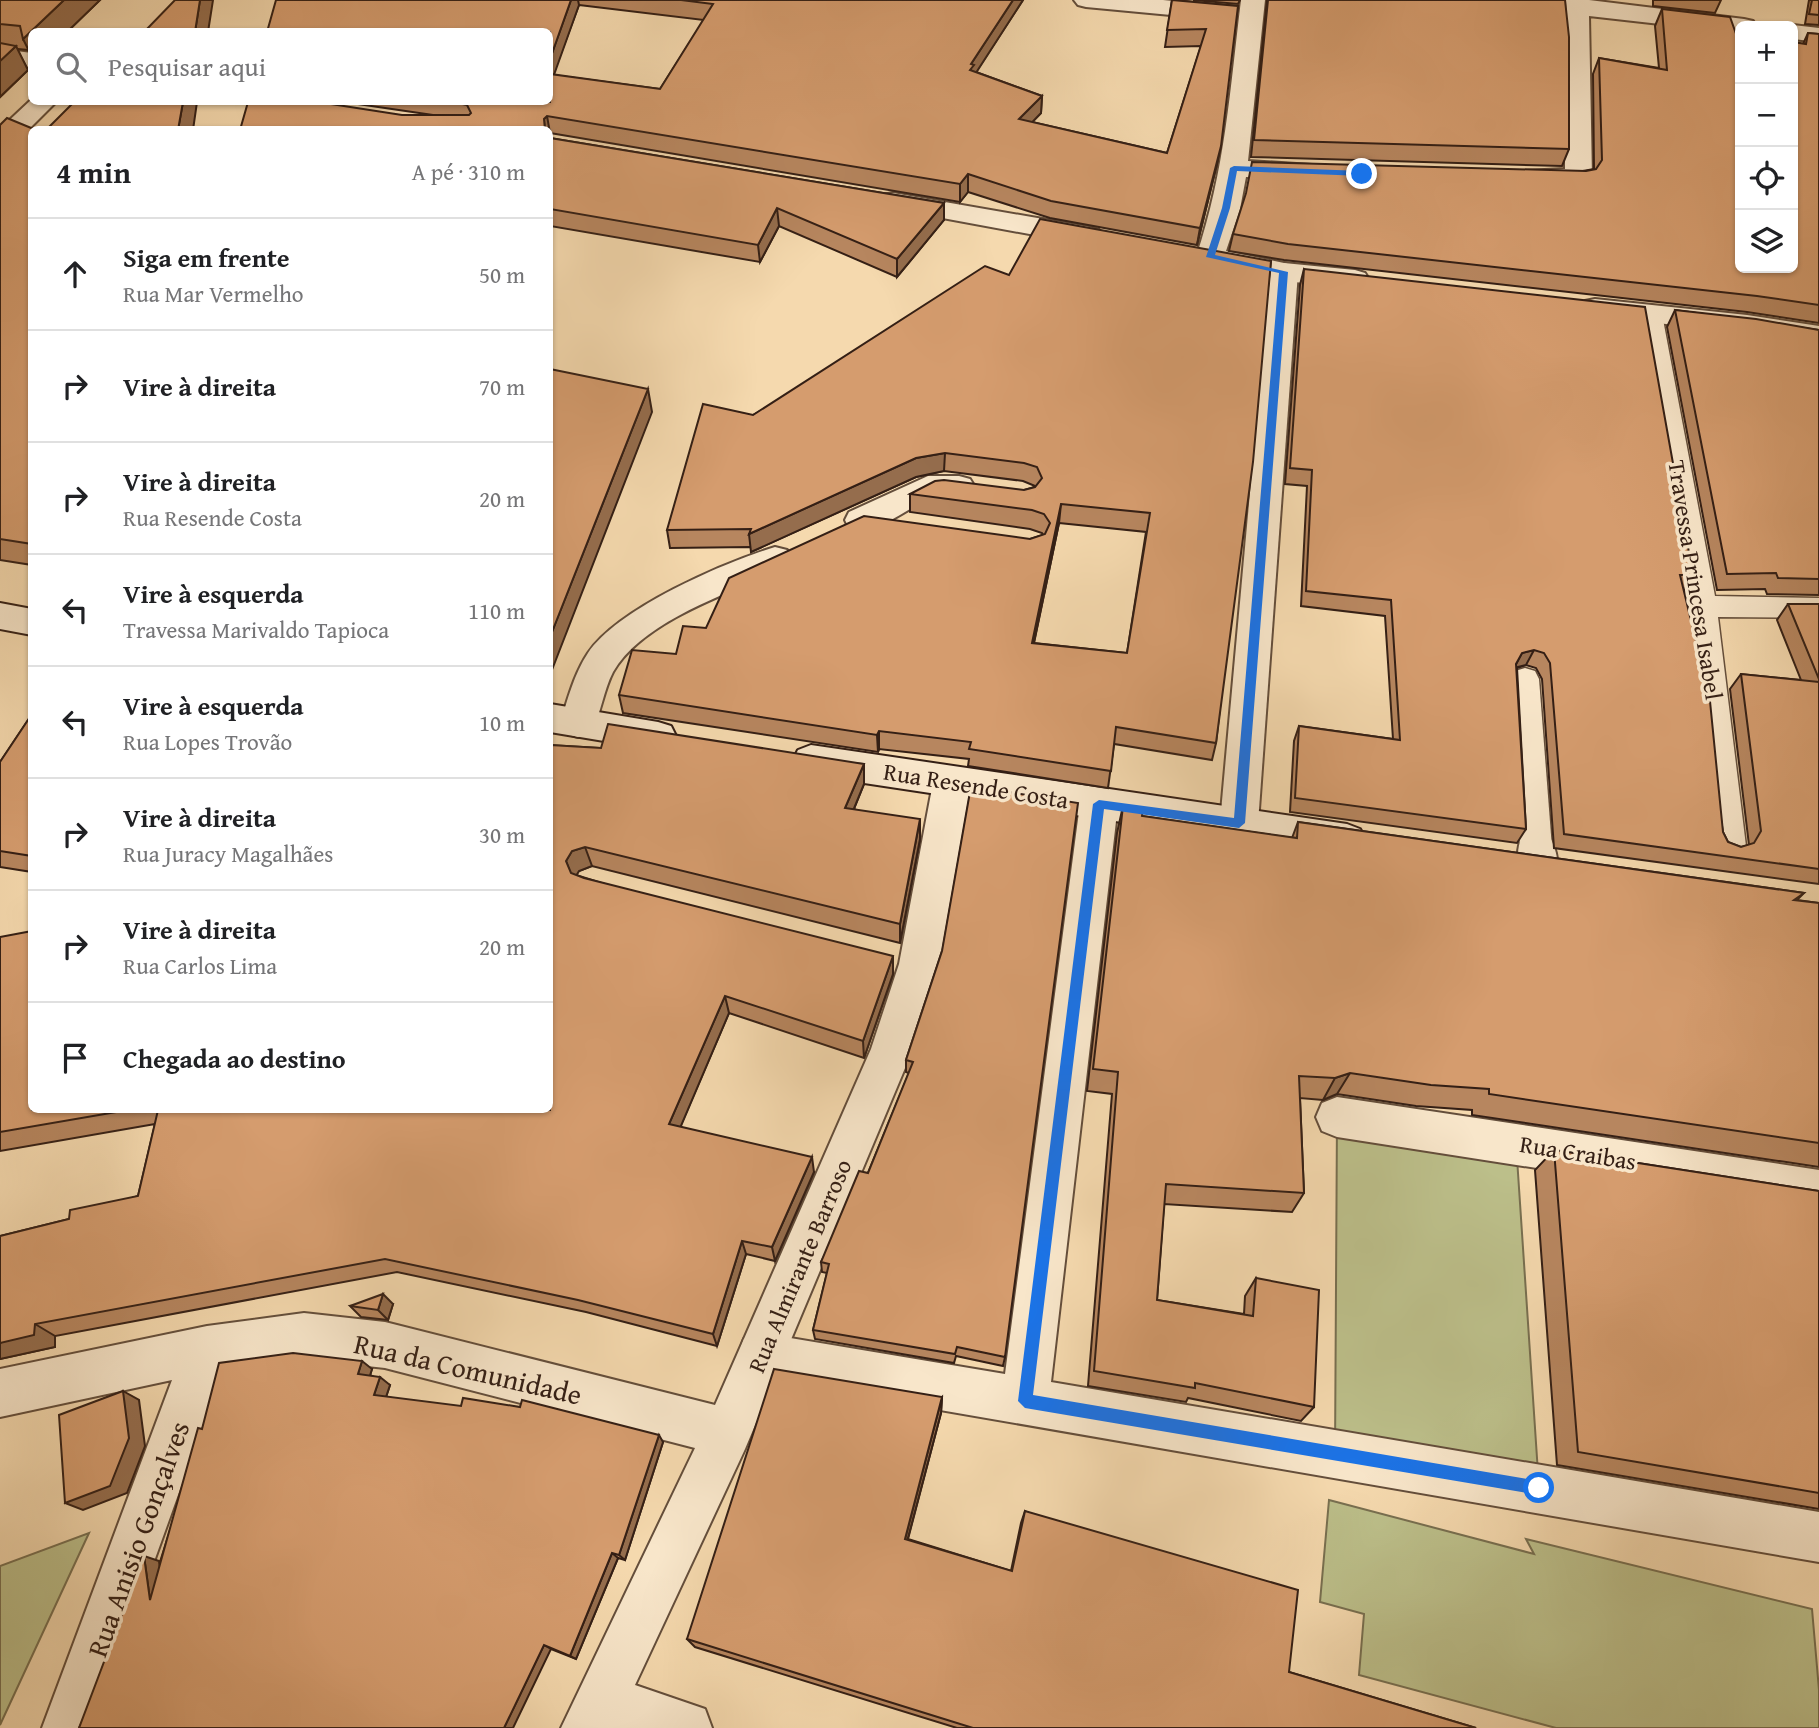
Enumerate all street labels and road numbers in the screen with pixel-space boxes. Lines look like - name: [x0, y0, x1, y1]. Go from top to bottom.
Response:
- street label: Travessa Princesa Isabel: [1659, 458, 1732, 703]
- street label: Rua Resende Costa: [881, 754, 1072, 818]
- street label: Rua Craibas: [1517, 1126, 1639, 1179]
- street label: Rua Almirante Barroso: [739, 1154, 860, 1378]
- street label: Rua da Comunidade: [350, 1322, 586, 1415]
- street label: Rua Anisio Gonçalves: [76, 1415, 199, 1662]

